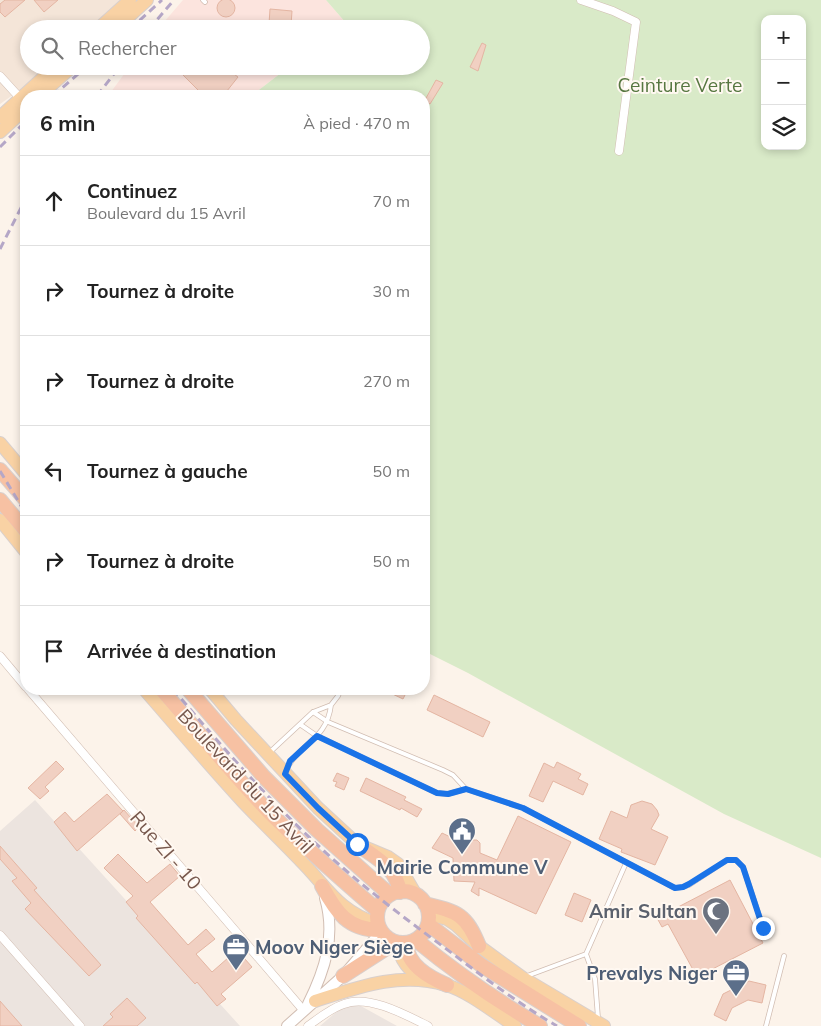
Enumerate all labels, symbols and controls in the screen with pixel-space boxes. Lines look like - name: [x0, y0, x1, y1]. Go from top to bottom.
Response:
- map controls: [761, 15, 806, 150]
- button: +: [761, 15, 806, 60]
- search box: [20, 20, 430, 75]
- icon: search: [38, 34, 66, 62]
- text: Rechercher: [78, 36, 177, 60]
- button: −: [761, 60, 806, 105]
- park label: Ceinture Verte: [618, 73, 742, 97]
- button: layers: [761, 105, 806, 150]
- text: 6 min: [40, 110, 95, 136]
- text: À pied · 470 m: [303, 113, 410, 133]
- text: Continuez: [87, 179, 177, 203]
- icon: ahead: [40, 187, 68, 215]
- text: 70 m: [373, 191, 410, 211]
- text: Boulevard du 15 Avril: [87, 203, 246, 223]
- icon: right: [40, 277, 68, 305]
- text: Tournez à droite: [87, 279, 234, 303]
- text: 30 m: [373, 281, 410, 301]
- icon: right: [40, 367, 68, 395]
- text: Tournez à droite: [87, 369, 234, 393]
- text: 270 m: [363, 371, 410, 391]
- icon: left: [40, 457, 68, 485]
- text: Tournez à gauche: [87, 459, 248, 483]
- text: 50 m: [373, 461, 410, 481]
- icon: right: [40, 547, 68, 575]
- text: Tournez à droite: [87, 549, 234, 573]
- text: 50 m: [373, 551, 410, 571]
- icon: arrive: [40, 637, 68, 665]
- text: Arrivée à destination: [87, 639, 276, 663]
- street label: Boulevard du 15 Avril: [173, 704, 319, 858]
- street label: Rue ZI - 10: [125, 806, 207, 894]
- public building icon: Mairie Commune V: [447, 816, 477, 855]
- route start: [346, 833, 369, 856]
- place label: Mairie Commune V: [376, 855, 548, 879]
- mosque icon: Amir Sultan: [701, 896, 731, 935]
- place label: Amir Sultan: [589, 899, 697, 923]
- route end: [752, 917, 775, 940]
- office icon: Moov Niger Siège: [221, 932, 251, 971]
- place label: Moov Niger Siège: [255, 935, 413, 959]
- office icon: Prevalys Niger: [721, 958, 751, 997]
- place label: Prevalys Niger: [586, 961, 718, 985]

